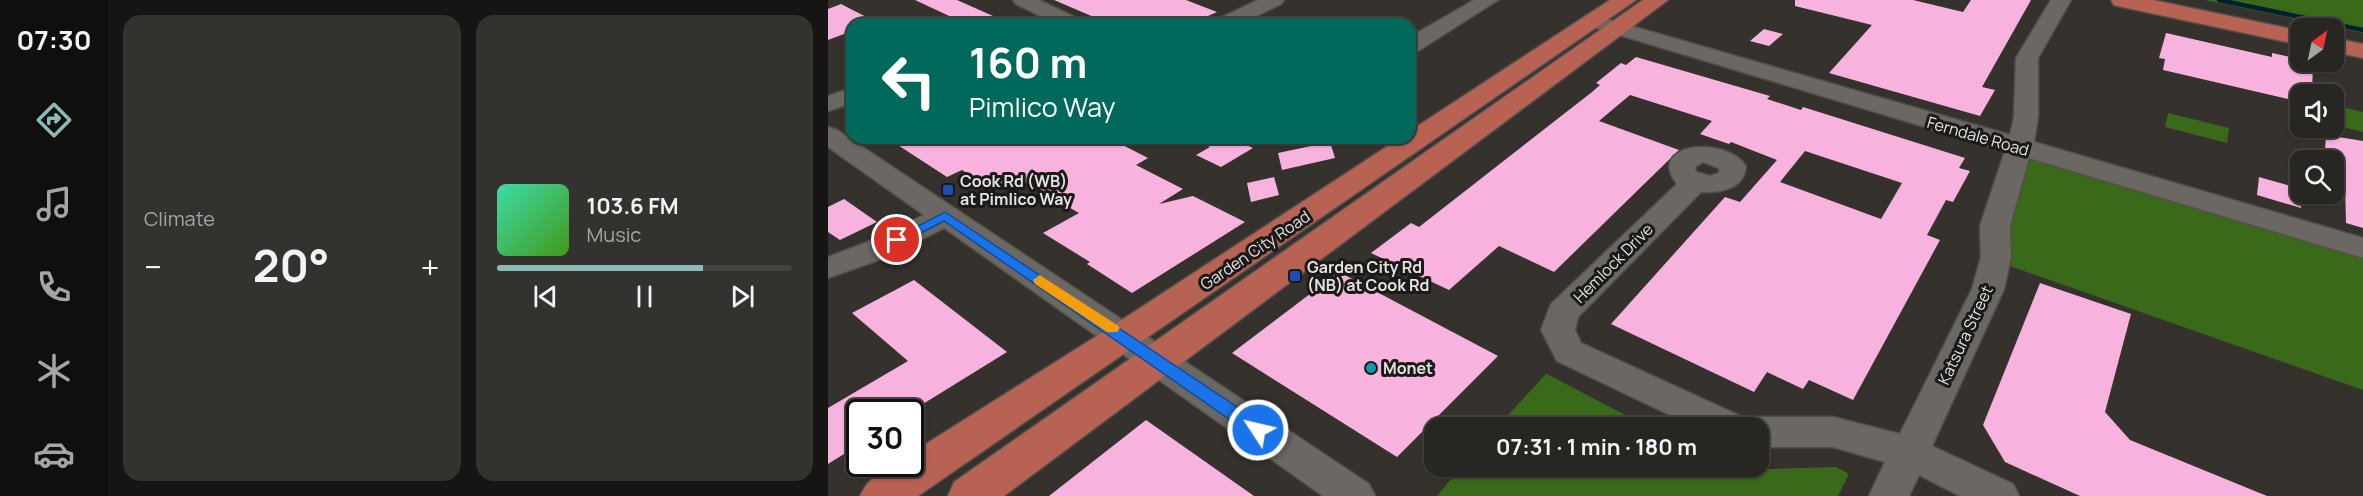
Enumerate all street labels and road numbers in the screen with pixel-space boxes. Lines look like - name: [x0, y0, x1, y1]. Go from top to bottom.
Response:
- street label: Ferndale Road: [1925, 111, 2031, 161]
- street label: Garden City Road: [1196, 205, 1314, 295]
- street label: Hemlock Drive: [1568, 218, 1658, 308]
- street label: Katsura Street: [1932, 282, 1998, 388]

